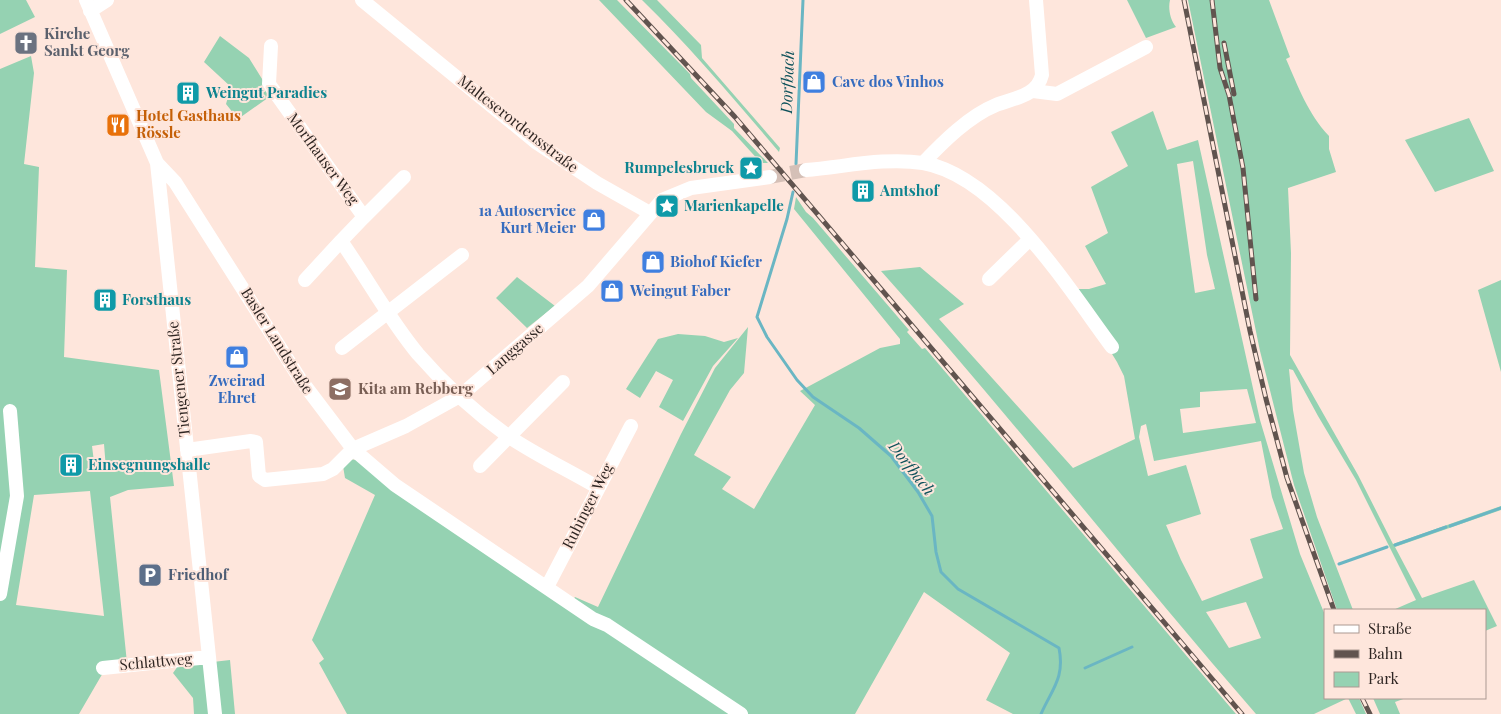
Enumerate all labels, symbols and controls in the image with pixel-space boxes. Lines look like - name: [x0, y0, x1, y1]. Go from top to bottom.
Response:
- place label: Kirche Sankt Georg: [44, 23, 130, 60]
- church icon: Kirche Sankt Georg: [13, 30, 39, 56]
- water label: Dorfbach: [775, 50, 798, 115]
- shop icon: Cave dos Vinhos: [801, 69, 827, 95]
- street label: Malteserordensstraße: [454, 70, 583, 176]
- place label: Cave dos Vinhos: [832, 71, 944, 91]
- building icon: Weingut Paradies: [175, 80, 201, 106]
- place label: Weingut Paradies: [205, 82, 327, 102]
- place label: Hotel Gasthaus Rössle: [136, 105, 241, 142]
- street label: Morfhauser Weg: [284, 108, 364, 209]
- restaurant icon: Hotel Gasthaus Rössle: [105, 112, 131, 138]
- place icon: Rumpelesbruck: [738, 155, 764, 181]
- place label: Rumpelesbruck: [624, 157, 734, 177]
- building icon: Amtshof: [850, 178, 876, 204]
- place label: Amtshof: [879, 180, 940, 200]
- place icon: Marienkapelle: [654, 193, 680, 219]
- place label: Marienkapelle: [684, 195, 784, 215]
- place label: 1a Autoservice Kurt Meier: [479, 200, 576, 237]
- shop icon: 1a Autoservice Kurt Meier: [581, 207, 607, 233]
- shop icon: Biohof Kiefer: [640, 249, 666, 275]
- place label: Biohof Kiefer: [670, 251, 762, 271]
- shop icon: Weingut Faber: [599, 278, 625, 304]
- place label: Weingut Faber: [629, 280, 731, 300]
- street label: Basler Landstraße: [237, 284, 319, 397]
- building icon: Forsthaus: [92, 287, 118, 313]
- place label: Forsthaus: [122, 289, 191, 309]
- street label: Langgasse: [482, 318, 547, 379]
- street label: Tiengener Straße: [162, 320, 194, 438]
- shop icon: Zweirad Ehret: [224, 344, 250, 370]
- place label: Zweirad Ehret: [209, 370, 265, 407]
- school or university icon: Kita am Rebberg: [327, 376, 353, 402]
- place label: Kita am Rebberg: [358, 378, 474, 398]
- water label: Dorfbach: [884, 435, 940, 499]
- building icon: Einsegnungshalle: [58, 452, 84, 478]
- place label: Einsegnungshalle: [88, 454, 211, 474]
- street label: Ruhinger Weg: [557, 459, 617, 552]
- parking icon: Friedhof: [137, 562, 163, 588]
- place label: Friedhof: [168, 564, 230, 584]
- legend: [1324, 609, 1486, 699]
- text: Straße: [1368, 618, 1412, 638]
- text: Bahn: [1368, 643, 1403, 663]
- street label: Schlattweg: [119, 648, 193, 674]
- text: Park: [1368, 668, 1400, 688]

